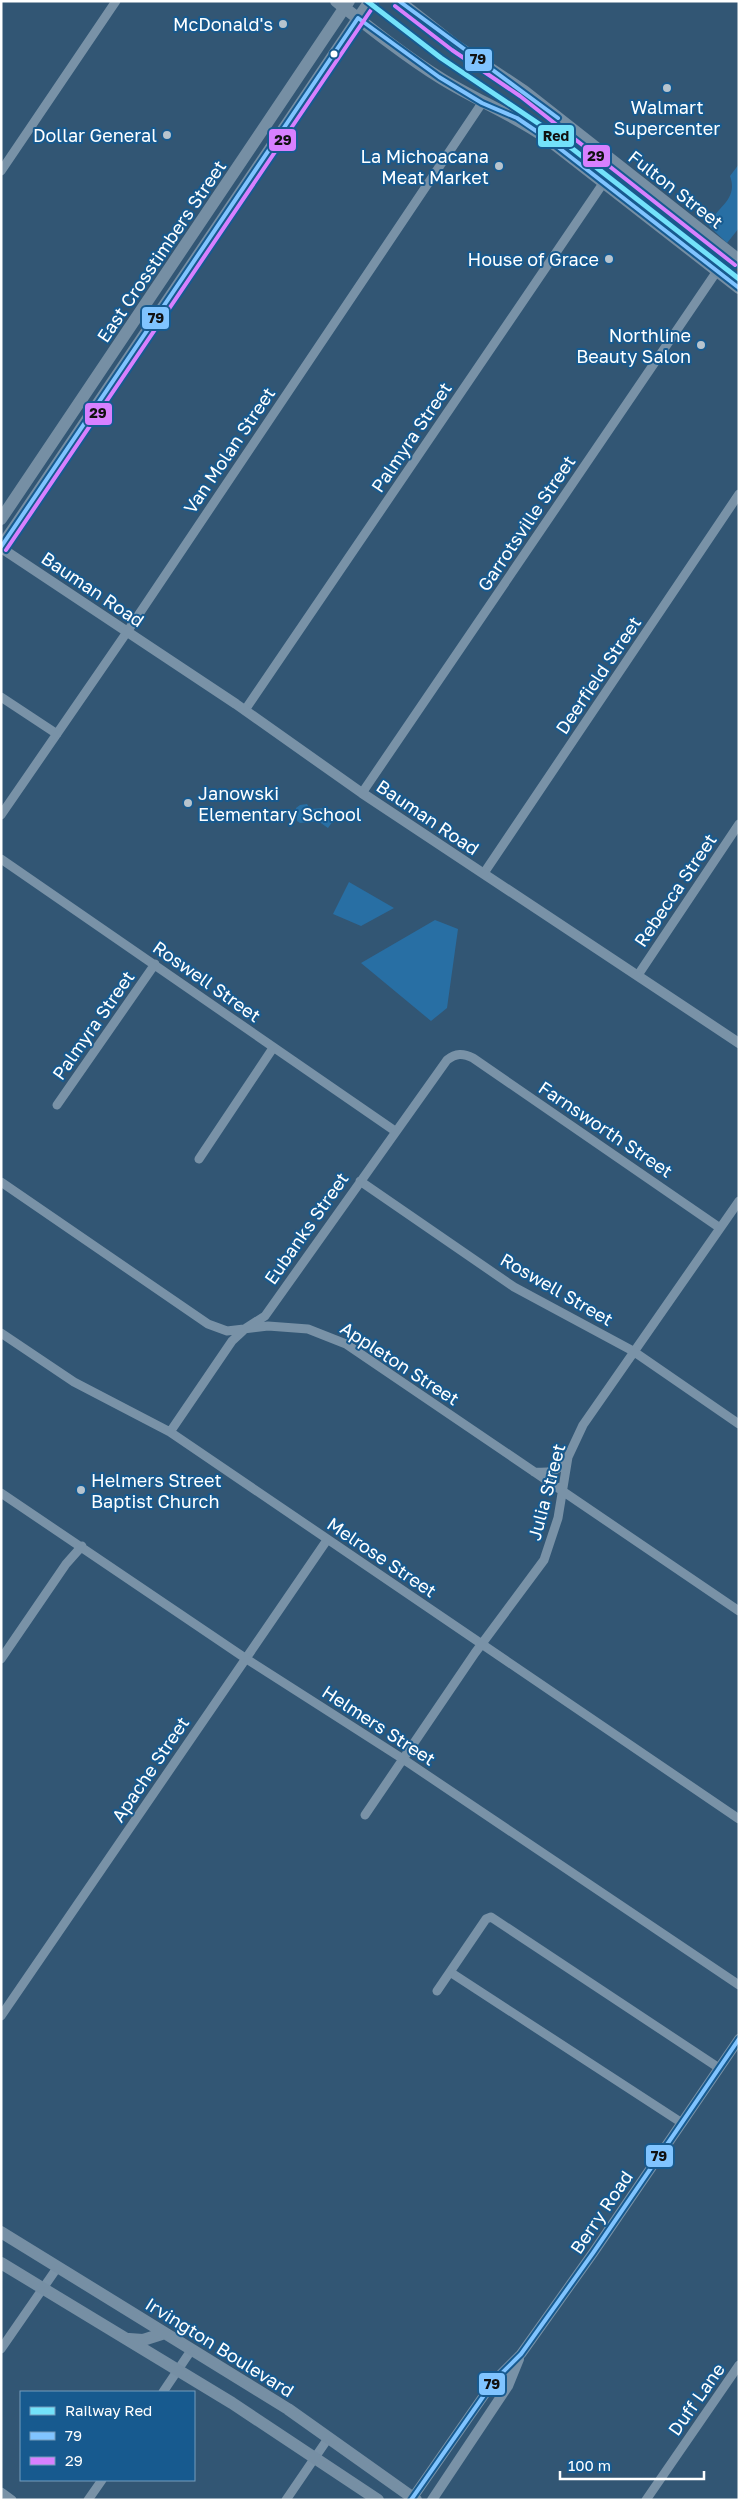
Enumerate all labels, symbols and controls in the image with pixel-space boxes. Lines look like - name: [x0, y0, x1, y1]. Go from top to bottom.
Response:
- place label: McDonald's: [173, 13, 273, 35]
- marker: McDonald's: [277, 18, 289, 30]
- line badge: 79: [464, 48, 493, 72]
- unlabelled marker: [329, 49, 339, 59]
- text: 79: [470, 50, 486, 67]
- marker: Walmart Supercenter: [661, 82, 673, 94]
- place label: Walmart Supercenter: [614, 96, 720, 139]
- place label: Dollar General: [33, 124, 157, 146]
- line badge: Red: [537, 124, 575, 148]
- text: Red: [543, 127, 569, 144]
- line badge: 29: [268, 128, 297, 152]
- marker: Dollar General: [161, 129, 173, 141]
- text: 29: [274, 131, 292, 148]
- line badge: 29: [582, 144, 611, 168]
- place label: La Michoacana Meat Market: [361, 145, 489, 188]
- street label: Fulton Street: [624, 145, 728, 233]
- text: 29: [587, 147, 605, 164]
- street label: East Crosstimbers Street: [92, 156, 230, 346]
- marker: La Michoacana Meat Market: [493, 160, 505, 172]
- place label: House of Grace: [468, 248, 599, 270]
- marker: House of Grace: [603, 253, 615, 265]
- line badge: 79: [141, 306, 170, 330]
- text: 79: [148, 309, 164, 326]
- place label: Northline Beauty Salon: [576, 324, 691, 367]
- marker: Northline Beauty Salon: [695, 339, 707, 351]
- street label: Palmyra Street: [366, 378, 456, 496]
- street label: Van Molan Street: [179, 383, 279, 517]
- line badge: 29: [84, 402, 113, 426]
- text: 29: [89, 404, 107, 421]
- street label: Garrotsville Street: [472, 451, 580, 595]
- street label: Bauman Road: [38, 547, 148, 631]
- street label: Deerfield Street: [551, 612, 645, 738]
- street label: Bauman Road: [373, 775, 483, 859]
- place label: Janowski Elementary School: [198, 782, 362, 825]
- marker: Janowski Elementary School: [182, 797, 194, 809]
- street label: Rebecca Street: [629, 829, 721, 951]
- street label: Roswell Street: [149, 936, 265, 1026]
- street label: Palmyra Street: [47, 966, 139, 1084]
- street label: Farnsworth Street: [535, 1076, 677, 1182]
- street label: Eubanks Street: [259, 1168, 353, 1288]
- street label: Roswell Street: [497, 1248, 617, 1330]
- street label: Appleton Street: [337, 1316, 463, 1410]
- street label: Julia Street: [523, 1441, 569, 1543]
- place label: Helmers Street Baptist Church: [91, 1469, 222, 1512]
- marker: Helmers Street Baptist Church: [75, 1484, 87, 1496]
- street label: Melrose Street: [323, 1512, 441, 1602]
- street label: Helmers Street: [318, 1680, 440, 1770]
- street label: Apache Street: [107, 1712, 193, 1826]
- line badge: 79: [645, 2144, 674, 2168]
- text: 79: [651, 2147, 667, 2164]
- street label: Berry Road: [565, 2166, 637, 2258]
- street label: Irvington Boulevard: [142, 2292, 298, 2402]
- street label: Duff Lane: [663, 2359, 729, 2439]
- line badge: 79: [478, 2372, 506, 2396]
- text: 79: [484, 2375, 500, 2392]
- legend: [20, 2391, 195, 2481]
- text: Railway Red: [65, 2401, 152, 2419]
- text: 79: [65, 2426, 82, 2444]
- scale bar: [560, 2448, 704, 2480]
- text: 29: [65, 2451, 83, 2469]
- text: 100 m: [568, 2456, 611, 2474]

